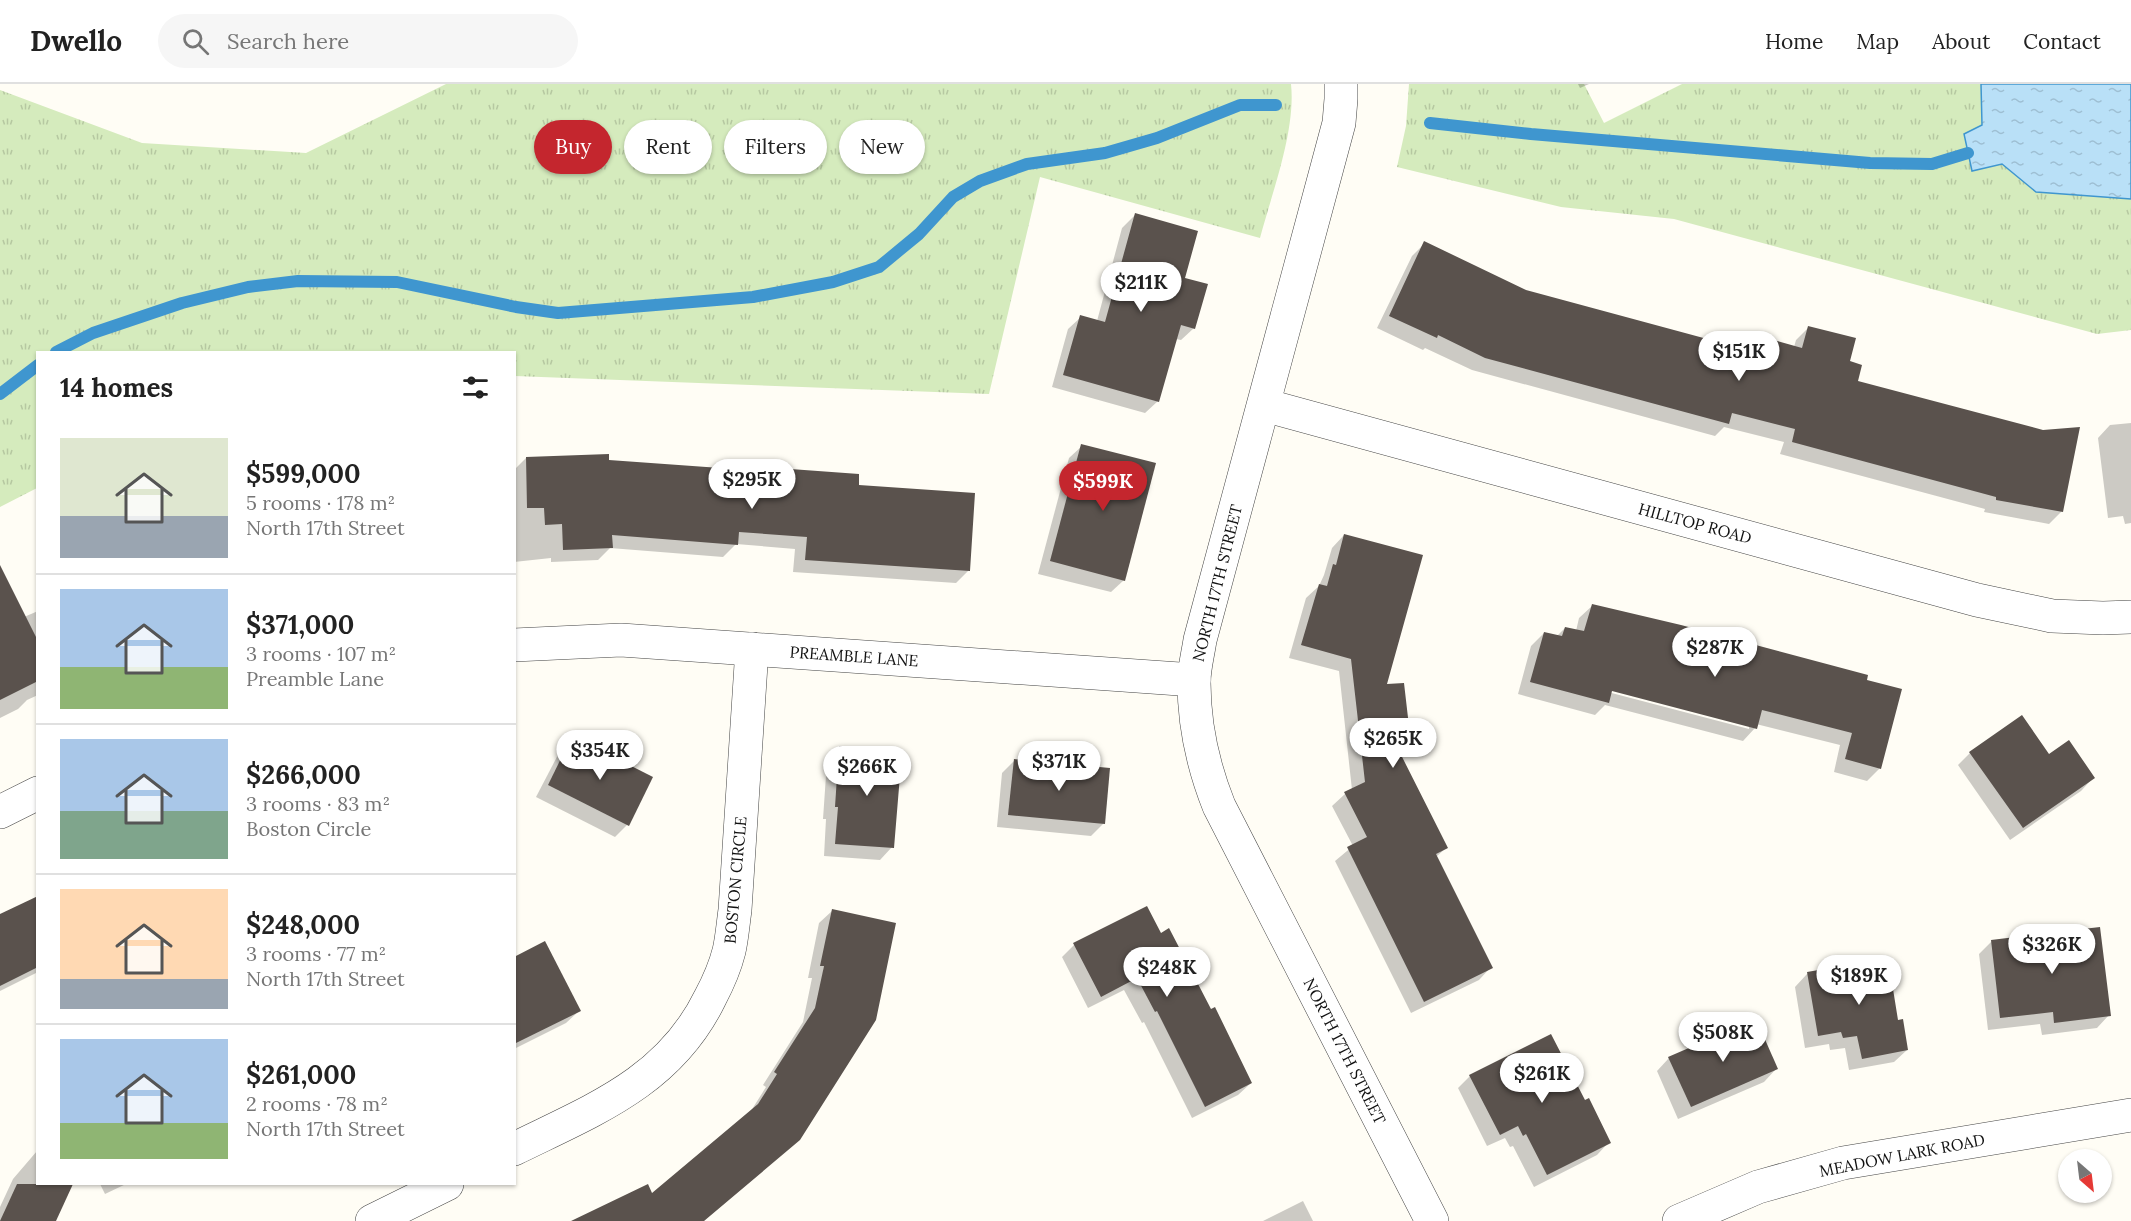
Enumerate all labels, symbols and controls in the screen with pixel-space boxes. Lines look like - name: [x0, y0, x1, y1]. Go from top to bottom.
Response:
- search box: [158, 14, 578, 68]
- text: Dwello: [30, 23, 122, 59]
- icon: search: [179, 25, 212, 58]
- text: Search here: [227, 27, 349, 55]
- text: Home: [1765, 28, 1823, 55]
- text: Map: [1856, 28, 1899, 55]
- text: About: [1932, 28, 1990, 55]
- text: Contact: [2023, 28, 2101, 55]
- chip: Buy: [534, 120, 612, 174]
- chip: Rent: [624, 120, 712, 174]
- chip: Filters: [724, 120, 827, 174]
- chip: New: [839, 120, 925, 174]
- pin: $211K: [1099, 262, 1183, 313]
- text: $211K: [1115, 269, 1167, 294]
- pin: $151K: [1697, 331, 1781, 382]
- text: $151K: [1712, 338, 1766, 363]
- text: 14 homes: [60, 371, 173, 404]
- icon: filters: [459, 371, 492, 404]
- text: $599,000: [246, 457, 361, 490]
- pin: $295K: [710, 459, 794, 510]
- pin: $599K: [1061, 461, 1145, 512]
- icon: home: [108, 462, 180, 534]
- text: $295K: [723, 466, 781, 491]
- text: $599K: [1073, 468, 1133, 493]
- text: 5 rooms · 178 m²: [246, 490, 395, 515]
- street label: HILLTOP ROAD: [1636, 498, 1754, 548]
- street label: NORTH 17TH STREET: [1188, 502, 1246, 664]
- text: North 17th Street: [246, 515, 405, 540]
- text: $371,000: [246, 608, 354, 641]
- icon: home: [108, 613, 180, 685]
- pin: $287K: [1673, 627, 1757, 678]
- text: $287K: [1686, 634, 1744, 659]
- text: 3 rooms · 107 m²: [246, 641, 396, 666]
- street label: PREAMBLE LANE: [789, 642, 919, 670]
- text: Preamble Lane: [246, 666, 384, 691]
- pin: $265K: [1351, 718, 1435, 769]
- text: $265K: [1364, 725, 1422, 750]
- pin: $354K: [558, 730, 642, 781]
- text: $354K: [570, 737, 630, 762]
- pin: $371K: [1017, 741, 1101, 792]
- pin: $266K: [825, 746, 909, 797]
- text: $371K: [1032, 748, 1086, 773]
- text: $266K: [837, 753, 897, 778]
- text: $266,000: [246, 758, 361, 791]
- icon: home: [108, 763, 180, 835]
- text: 3 rooms · 83 m²: [246, 791, 390, 816]
- street label: BOSTON CIRCLE: [719, 815, 751, 945]
- text: Boston Circle: [246, 816, 371, 841]
- text: $248,000: [246, 908, 360, 941]
- icon: home: [108, 913, 180, 985]
- pin: $326K: [2010, 924, 2094, 975]
- text: $326K: [2022, 931, 2082, 956]
- text: 3 rooms · 77 m²: [246, 941, 386, 966]
- pin: $248K: [1125, 947, 1209, 998]
- text: $248K: [1137, 954, 1197, 979]
- pin: $189K: [1817, 955, 1901, 1006]
- text: $189K: [1830, 962, 1888, 987]
- text: North 17th Street: [246, 966, 405, 991]
- street label: NORTH 17TH STREET: [1299, 975, 1391, 1127]
- pin: $508K: [1681, 1012, 1765, 1063]
- text: $508K: [1693, 1019, 1753, 1044]
- pin: $261K: [1500, 1053, 1584, 1104]
- text: $261,000: [246, 1058, 356, 1091]
- text: $261K: [1514, 1060, 1570, 1085]
- icon: home: [108, 1063, 180, 1135]
- text: 2 rooms · 78 m²: [246, 1091, 388, 1116]
- text: North 17th Street: [246, 1116, 405, 1141]
- street label: MEADOW LARK ROAD: [1817, 1129, 1987, 1181]
- north arrow: [2058, 1149, 2112, 1203]
- map controls: [2058, 1149, 2112, 1203]

